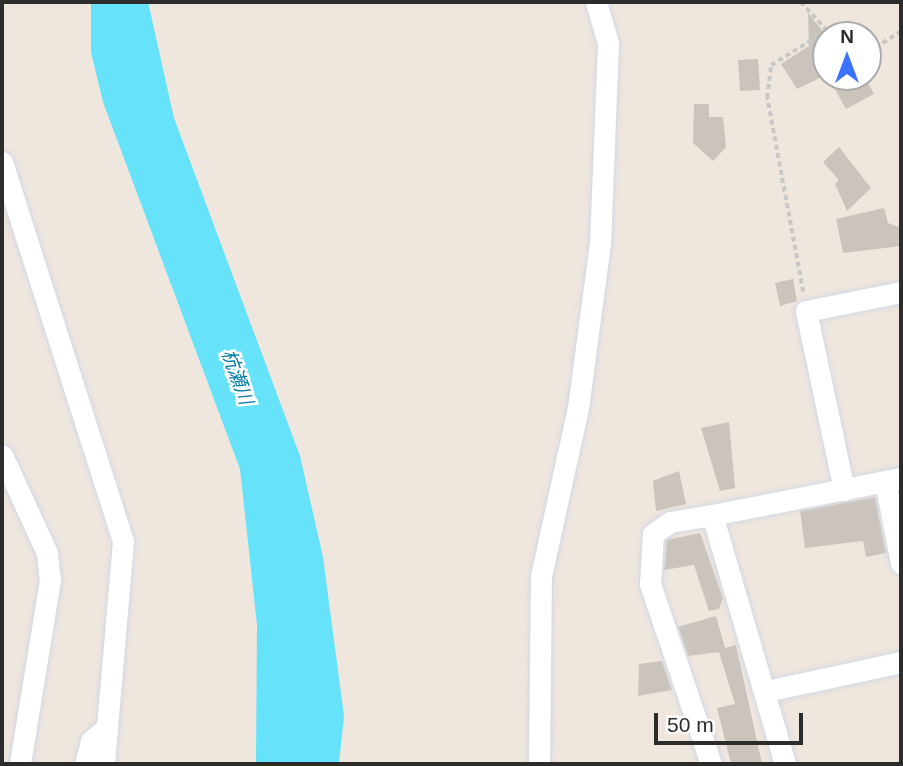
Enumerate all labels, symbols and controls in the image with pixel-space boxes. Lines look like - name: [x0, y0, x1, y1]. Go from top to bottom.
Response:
- north arrow: [812, 21, 882, 91]
- text: N: [840, 26, 854, 47]
- water label: 杭瀬川: [217, 346, 257, 408]
- scale bar: [658, 700, 807, 744]
- text: 50 m: [667, 713, 714, 736]

